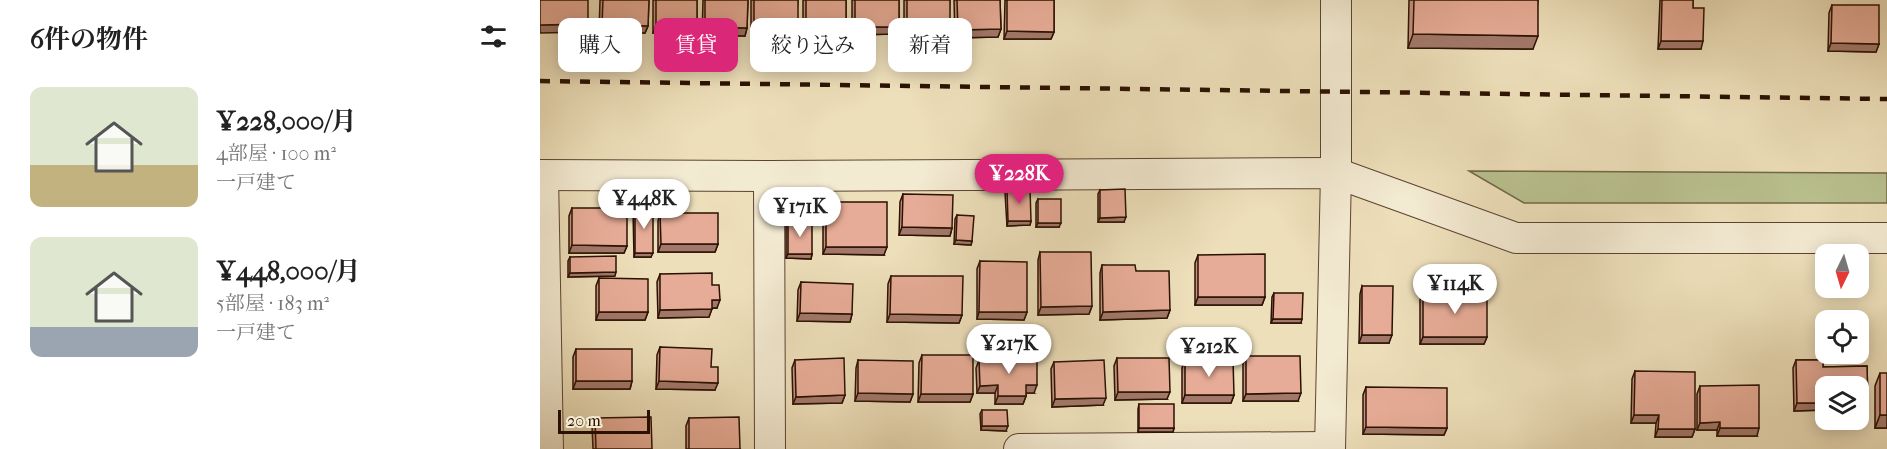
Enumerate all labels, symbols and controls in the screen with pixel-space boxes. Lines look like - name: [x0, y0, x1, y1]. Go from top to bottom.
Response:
- chip: 購入: [558, 18, 642, 72]
- chip: 賃貸: [654, 18, 738, 72]
- chip: 絞り込み: [750, 18, 876, 72]
- chip: 新着: [888, 18, 972, 72]
- icon: filters: [477, 20, 510, 53]
- text: 6件の物件: [30, 24, 148, 55]
- text: ¥228,000/月: [216, 106, 357, 137]
- icon: home: [78, 111, 150, 183]
- text: 4部屋 · 100 m²: [216, 142, 336, 165]
- pin: ¥228K: [977, 154, 1061, 205]
- text: ¥228K: [989, 162, 1049, 185]
- text: 一戸建て: [216, 171, 296, 194]
- pin: ¥448K: [602, 179, 686, 230]
- text: ¥448K: [612, 187, 676, 210]
- pin: ¥171K: [758, 187, 842, 238]
- text: ¥171K: [773, 195, 827, 218]
- north arrow: [1815, 244, 1869, 298]
- map controls: [1815, 244, 1869, 430]
- text: ¥448,000/月: [216, 256, 361, 287]
- icon: home: [78, 261, 150, 333]
- pin: ¥114K: [1413, 264, 1497, 315]
- text: ¥114K: [1427, 272, 1483, 295]
- text: 5部屋 · 183 m²: [216, 292, 329, 315]
- button: locate: [1815, 310, 1869, 364]
- text: 一戸建て: [216, 321, 296, 344]
- pin: ¥217K: [967, 324, 1051, 375]
- pin: ¥212K: [1167, 327, 1251, 378]
- text: ¥217K: [980, 332, 1038, 355]
- text: ¥212K: [1180, 335, 1238, 358]
- button: layers: [1815, 376, 1869, 430]
- scale bar: [558, 407, 650, 434]
- text: 20 m: [567, 411, 601, 430]

